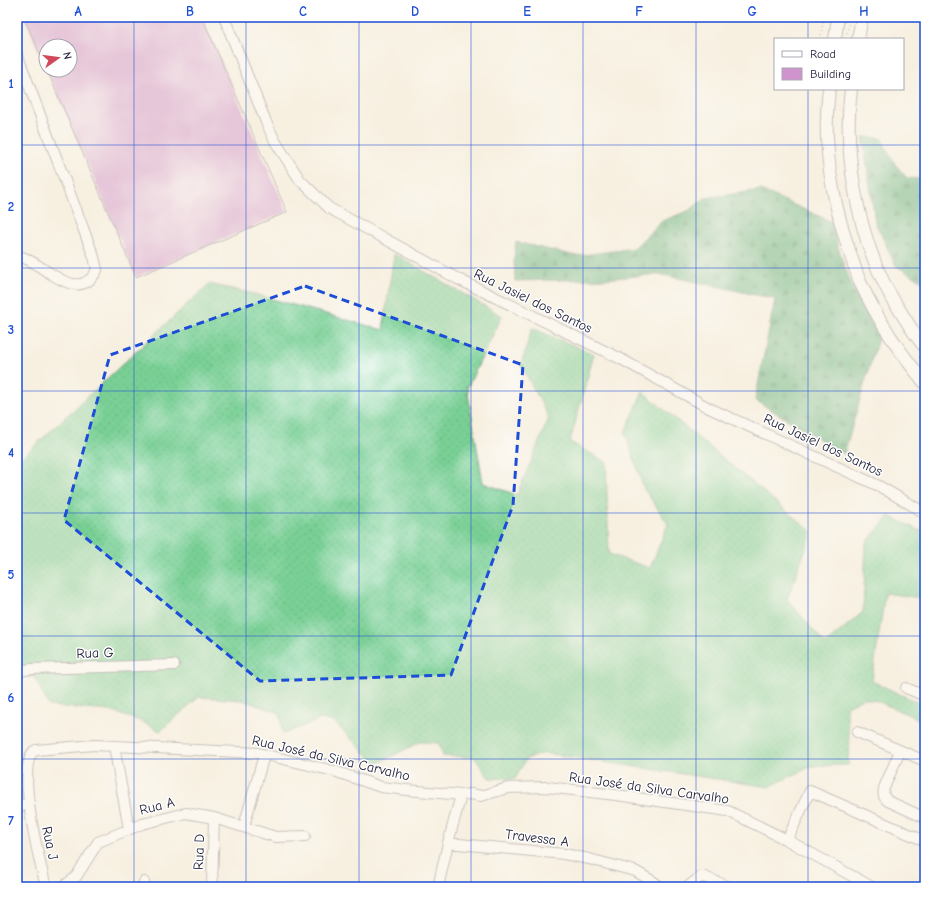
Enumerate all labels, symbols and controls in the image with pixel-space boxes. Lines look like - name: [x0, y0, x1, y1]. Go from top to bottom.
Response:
- text: A: [74, 4, 82, 19]
- text: B: [186, 4, 194, 19]
- text: C: [299, 4, 307, 19]
- text: D: [411, 4, 419, 19]
- text: E: [523, 4, 531, 19]
- text: F: [635, 4, 643, 19]
- text: G: [747, 4, 757, 19]
- text: H: [859, 4, 869, 19]
- north arrow: [38, 38, 78, 78]
- legend: [774, 38, 904, 90]
- text: Road: [810, 47, 836, 61]
- text: N: [60, 51, 74, 61]
- text: Building: [810, 67, 851, 81]
- text: 1: [8, 76, 14, 91]
- text: 2: [8, 199, 14, 214]
- street label: Rua Jasiel dos Santos: [471, 265, 595, 337]
- text: 3: [8, 322, 14, 337]
- street label: Rua Jasiel dos Santos: [761, 410, 885, 480]
- text: 4: [8, 445, 14, 460]
- text: 5: [8, 567, 15, 582]
- street label: Rua G: [76, 644, 114, 662]
- text: 6: [8, 690, 15, 705]
- street label: Rua José da Silva Carvalho: [250, 732, 412, 784]
- street label: Rua José da Silva Carvalho: [568, 768, 730, 808]
- street label: Rua A: [138, 793, 176, 819]
- text: 7: [8, 813, 14, 828]
- street label: Rua J: [38, 825, 62, 861]
- street label: Travessa A: [504, 826, 570, 850]
- street label: Rua D: [190, 833, 208, 870]

